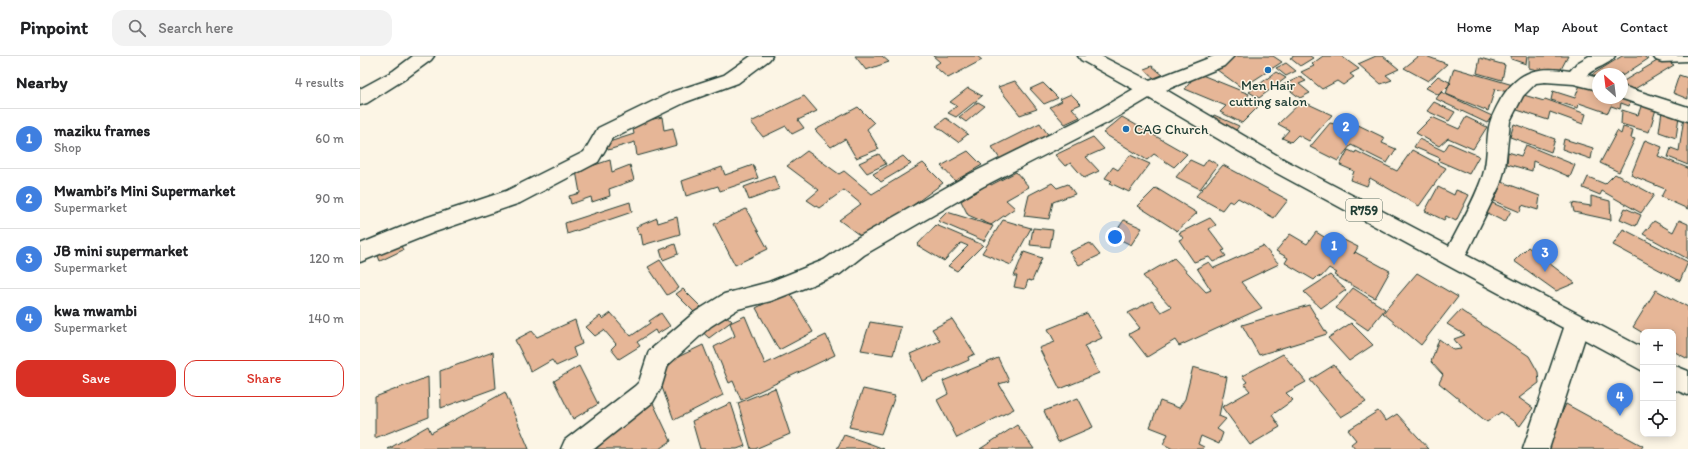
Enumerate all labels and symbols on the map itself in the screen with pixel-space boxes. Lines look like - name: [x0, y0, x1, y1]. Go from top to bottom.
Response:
- marker: Men Hair cutting salon: [1263, 65, 1273, 75]
- north arrow: [1592, 68, 1628, 104]
- place label: Men Hair cutting salon: [1229, 77, 1307, 110]
- pin: 2: [1333, 113, 1359, 146]
- place label: CAG Church: [1134, 121, 1209, 138]
- marker: CAG Church: [1121, 124, 1131, 134]
- road number: R759: [1346, 199, 1382, 221]
- your location: [1105, 227, 1125, 247]
- pin: 1: [1321, 232, 1347, 265]
- pin: 3: [1532, 239, 1558, 272]
- pin: 4: [1607, 383, 1633, 416]

